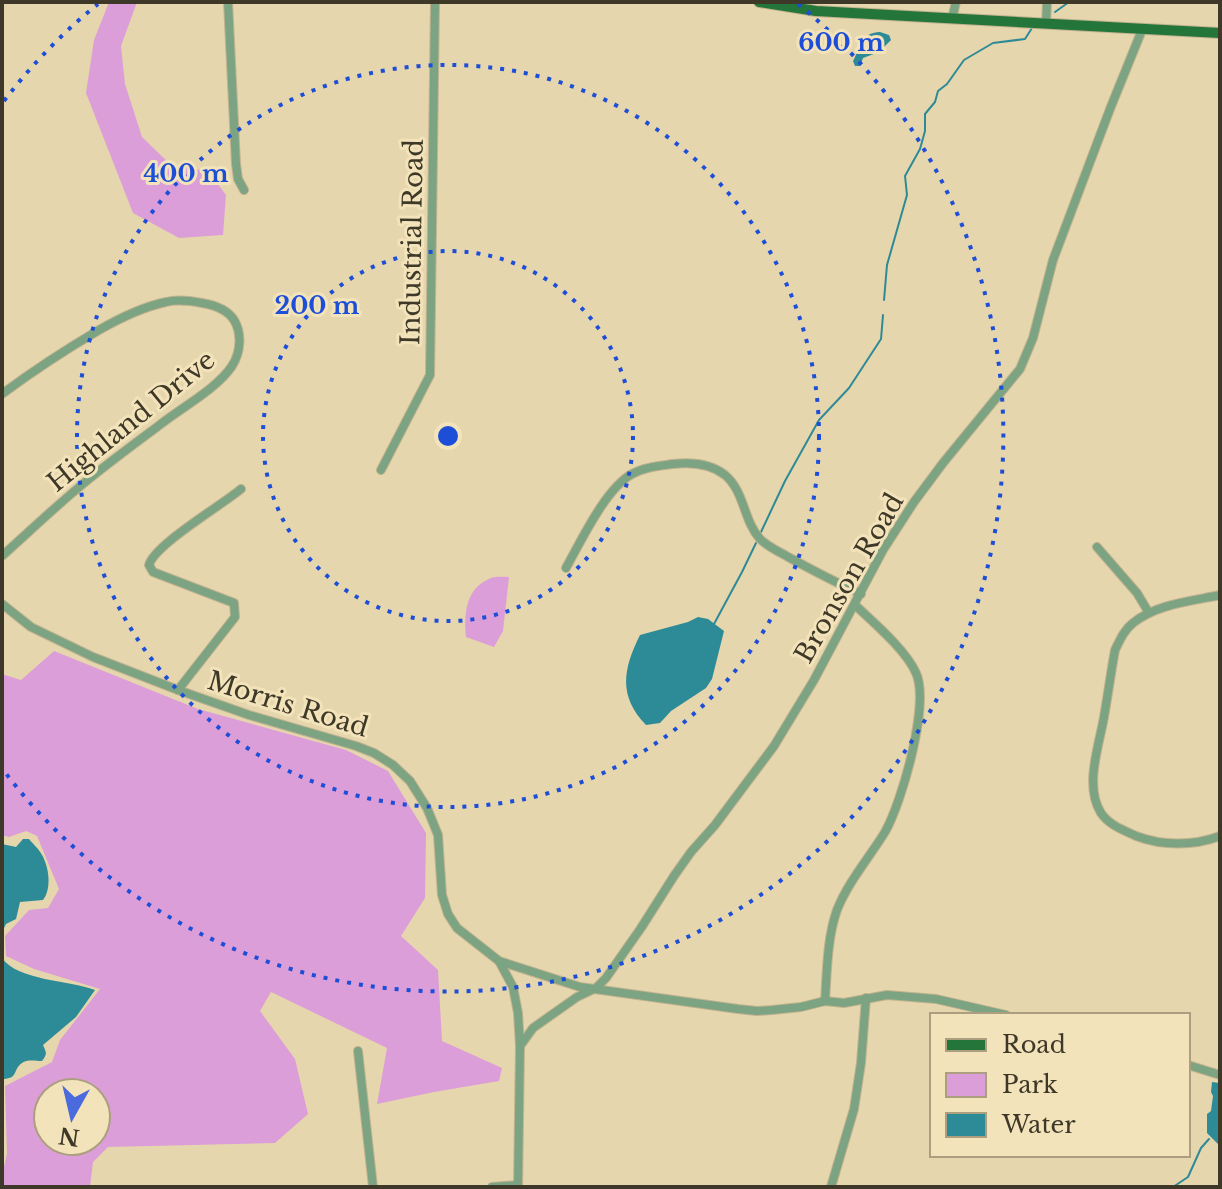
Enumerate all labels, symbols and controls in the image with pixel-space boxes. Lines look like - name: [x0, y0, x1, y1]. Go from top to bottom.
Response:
- text: 600 m: [798, 28, 884, 57]
- street label: Industrial Road: [394, 139, 430, 345]
- text: 400 m: [143, 159, 229, 188]
- text: 200 m: [275, 291, 360, 320]
- street label: Highland Drive: [41, 344, 221, 498]
- centre of rings: [434, 422, 462, 450]
- street label: Bronson Road: [788, 488, 910, 668]
- street label: Morris Road: [204, 664, 372, 744]
- legend: [930, 1013, 1190, 1157]
- text: Road: [1002, 1030, 1066, 1059]
- text: Park: [1002, 1070, 1058, 1099]
- north arrow: [32, 1077, 112, 1157]
- text: Water: [1001, 1110, 1076, 1139]
- text: N: [57, 1121, 81, 1151]

